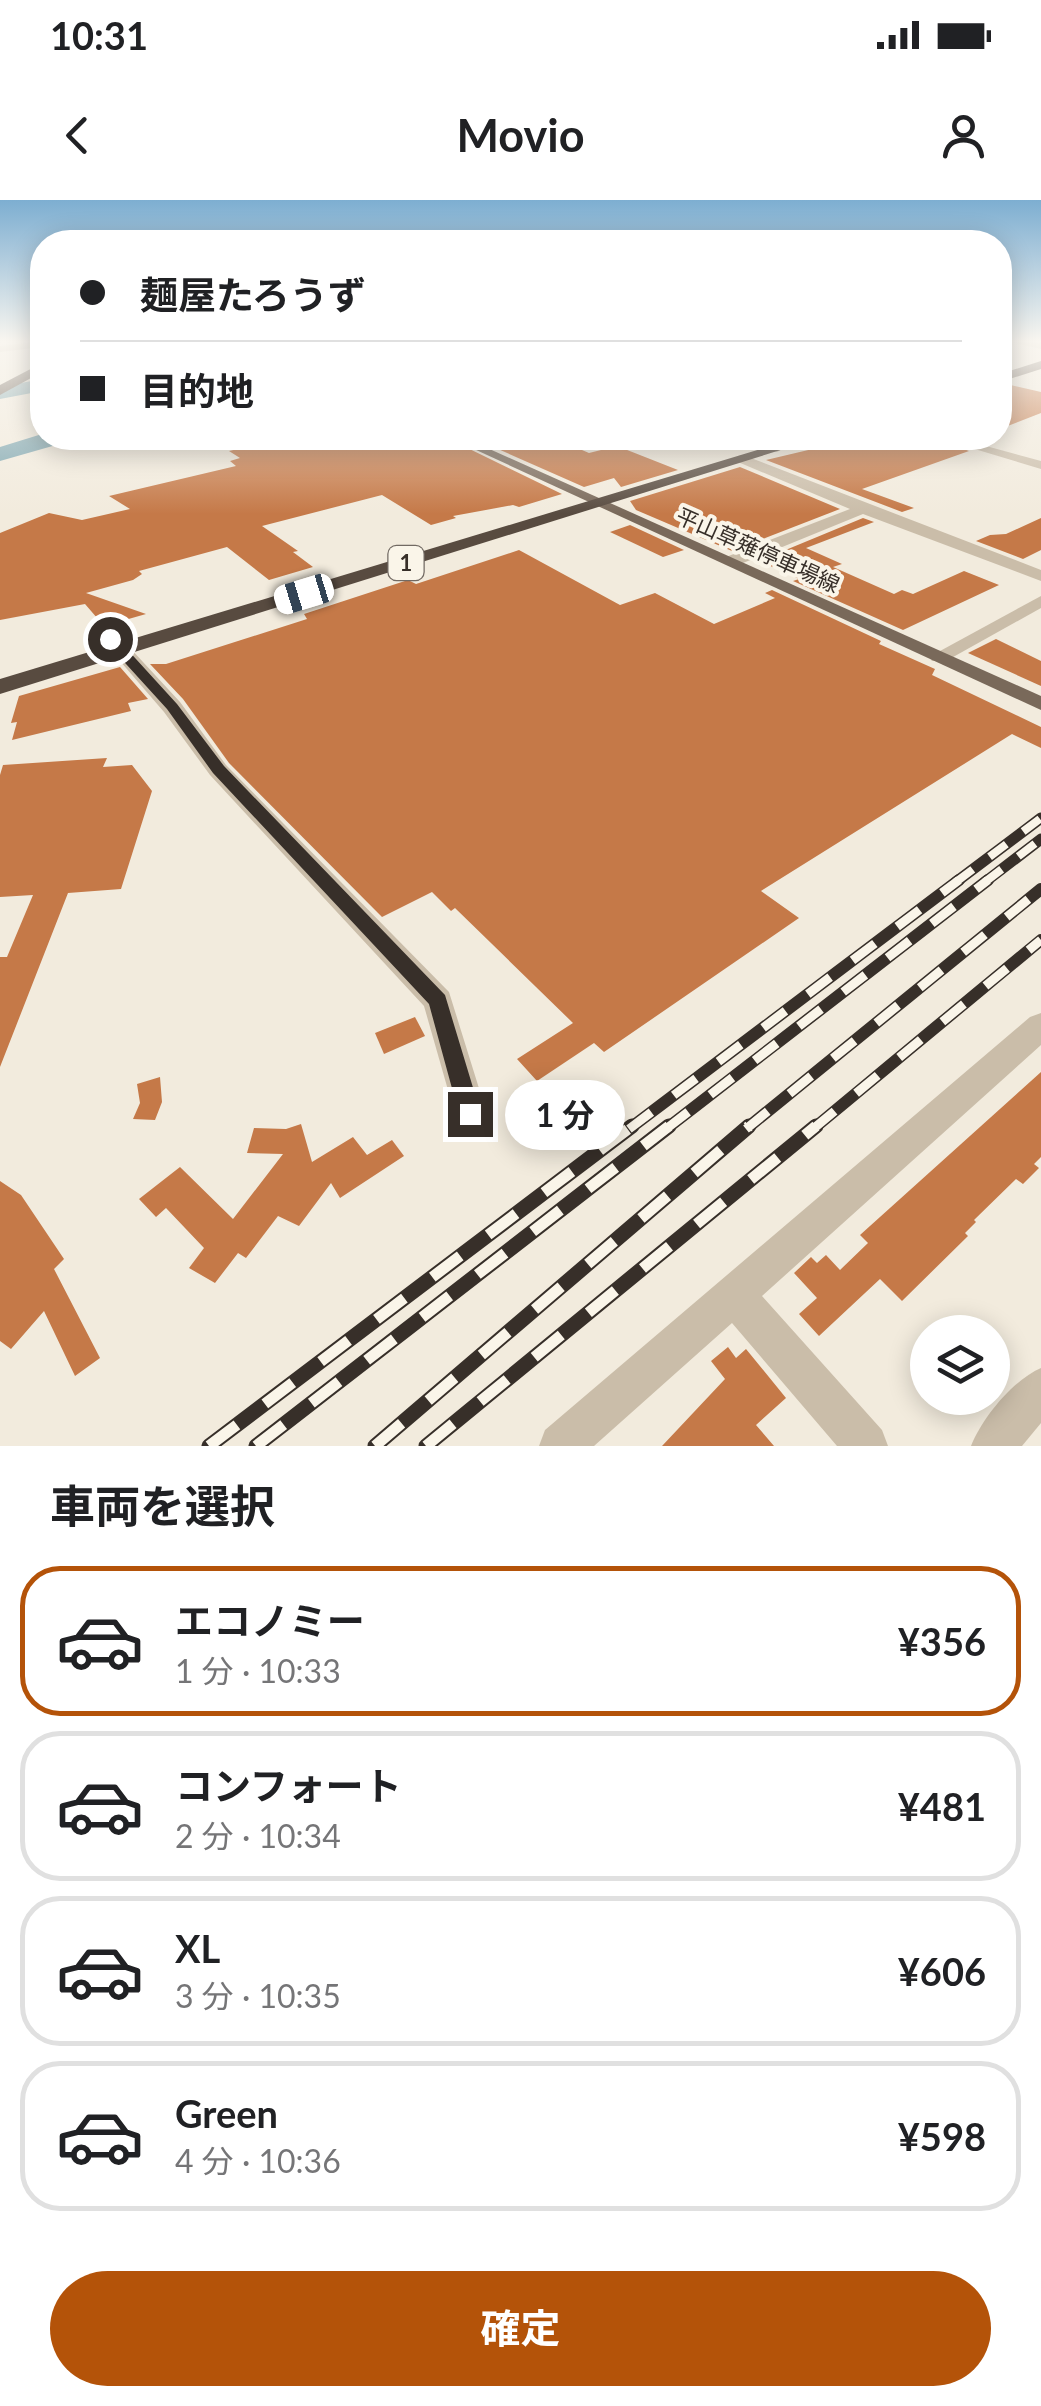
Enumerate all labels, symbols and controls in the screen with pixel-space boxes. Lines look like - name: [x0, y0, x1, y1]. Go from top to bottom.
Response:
- text: 10:31: [50, 12, 148, 58]
- icon: back: [50, 108, 105, 163]
- text: Movio: [456, 108, 585, 162]
- icon: person: [936, 108, 991, 163]
- text: 麺屋たろうず: [140, 271, 366, 317]
- text: 目的地: [140, 367, 254, 413]
- street label: 平山草薙停車場線: [672, 501, 844, 598]
- road number: 1: [388, 546, 424, 580]
- car: [271, 571, 337, 617]
- route start: [88, 617, 133, 662]
- callout: 1 分: [505, 1079, 625, 1149]
- route end: [448, 1092, 493, 1137]
- text: 1 分: [536, 1095, 594, 1134]
- map controls: [910, 1315, 1010, 1415]
- button: layers: [910, 1315, 1010, 1415]
- text: 車両を選択: [50, 1479, 275, 1533]
- icon: car: [55, 1596, 145, 1686]
- text: エコノミー: [175, 1597, 365, 1643]
- text: ¥356: [898, 1618, 986, 1664]
- text: 1 分 · 10:33: [175, 1651, 341, 1690]
- icon: car: [55, 1761, 145, 1851]
- text: コンフォート: [175, 1762, 402, 1808]
- text: ¥481: [898, 1783, 986, 1829]
- text: 2 分 · 10:34: [175, 1816, 341, 1855]
- text: XL: [175, 1925, 220, 1971]
- icon: car: [55, 1926, 145, 2016]
- text: ¥606: [898, 1948, 986, 1994]
- text: 3 分 · 10:35: [175, 1976, 341, 2015]
- text: Green: [175, 2090, 278, 2136]
- icon: car: [55, 2091, 145, 2181]
- text: ¥598: [898, 2113, 986, 2159]
- text: 4 分 · 10:36: [175, 2141, 341, 2180]
- button: 確定: [50, 2271, 991, 2386]

